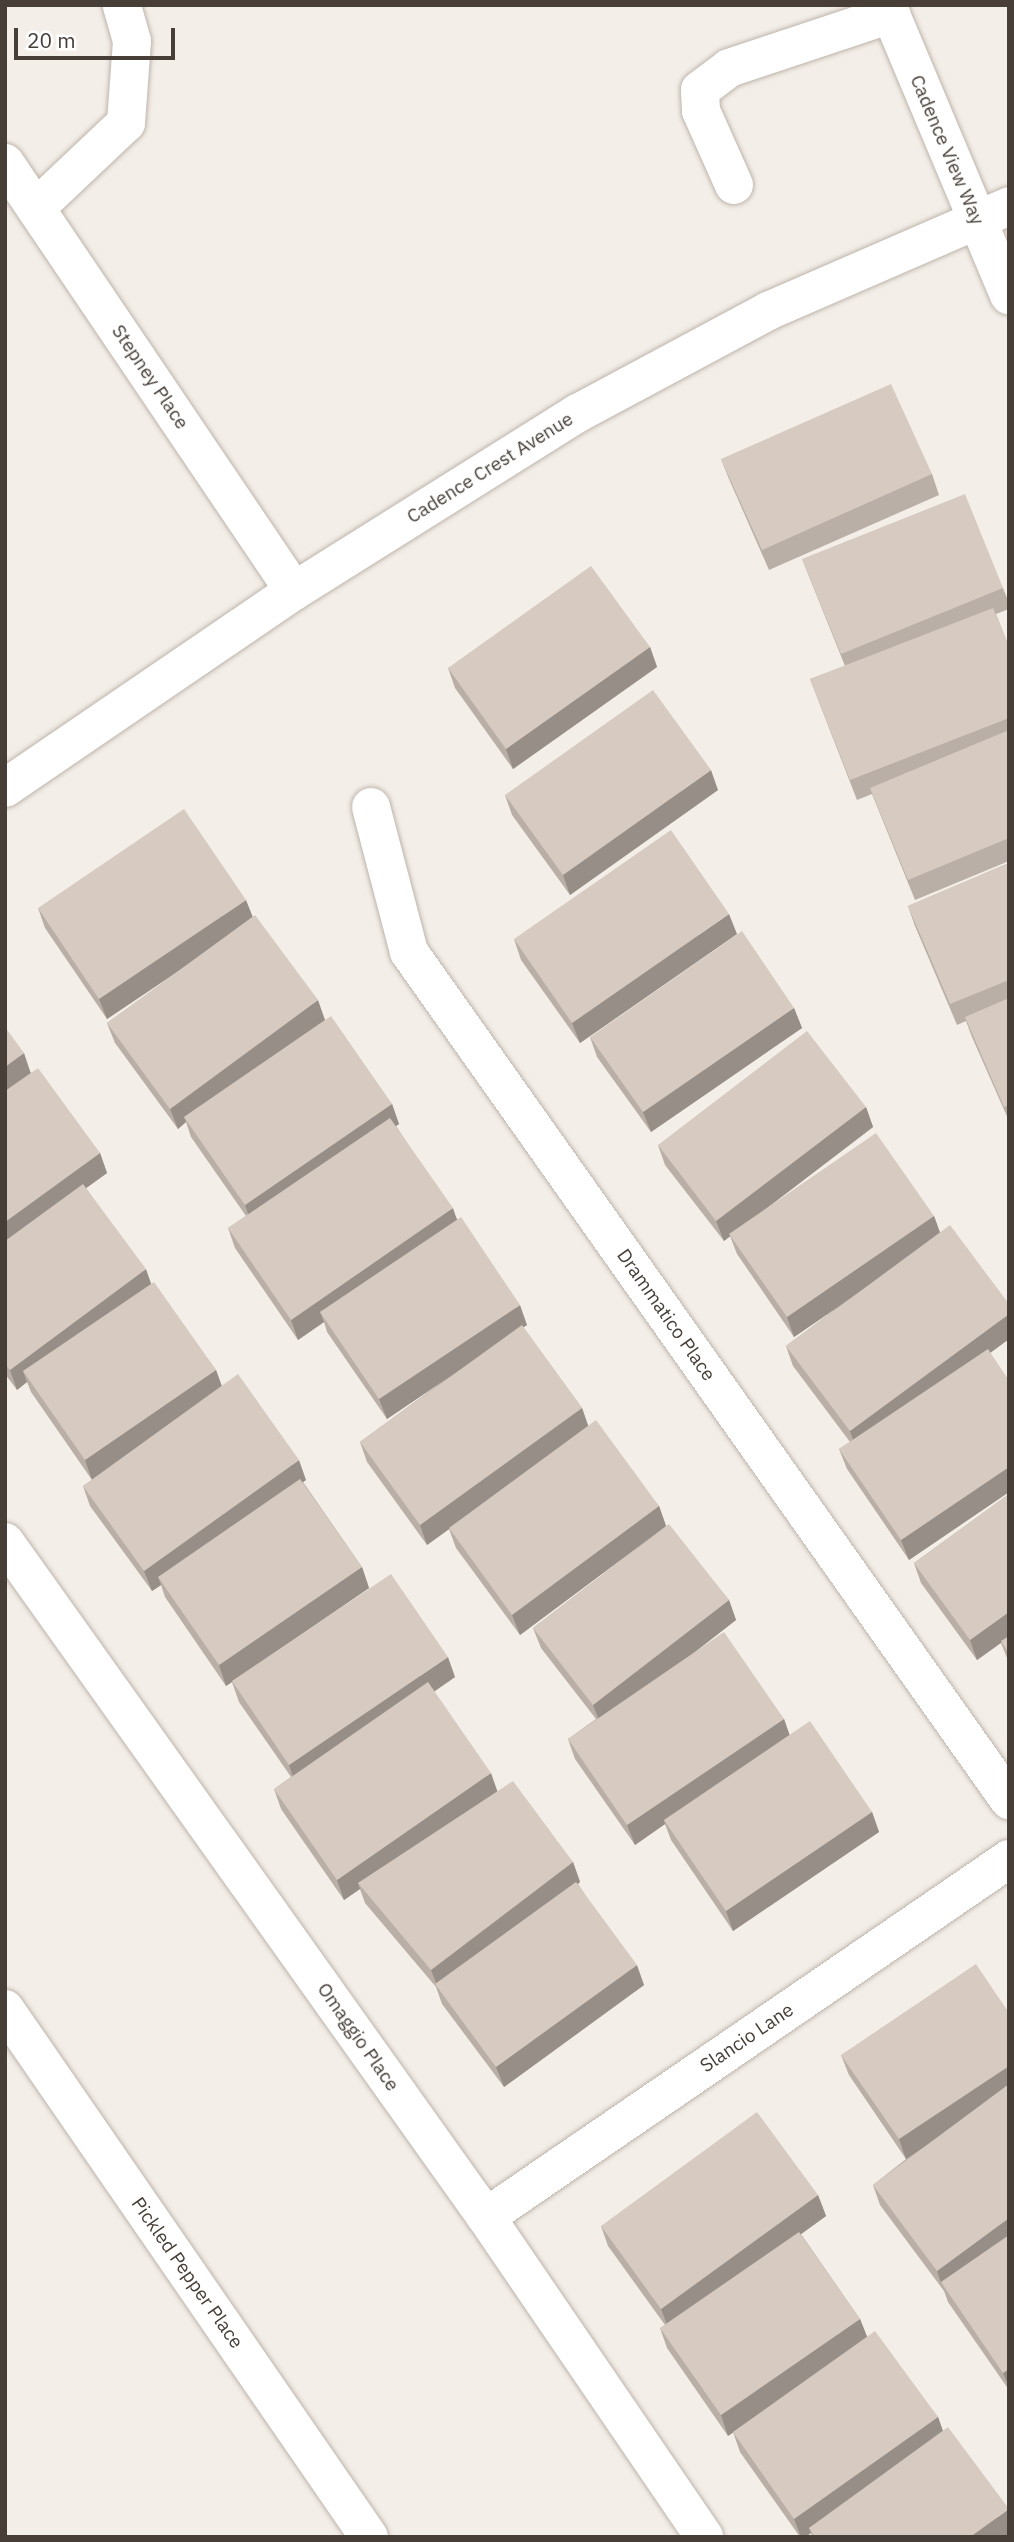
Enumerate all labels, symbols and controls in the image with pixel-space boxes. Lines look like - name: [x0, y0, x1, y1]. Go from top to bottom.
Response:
- scale bar: [18, 14, 178, 58]
- text: 20 m: [27, 26, 76, 54]
- street label: Cadence View Way: [905, 72, 989, 228]
- street label: Stepney Place: [107, 321, 193, 433]
- street label: Cadence Crest Avenue: [403, 408, 577, 528]
- street label: Drammatico Place: [612, 1245, 720, 1385]
- street label: Omaggio Place: [312, 1979, 404, 2095]
- street label: Slancio Lane: [696, 1999, 798, 2077]
- street label: Pickled Pepper Place: [126, 2193, 248, 2353]

